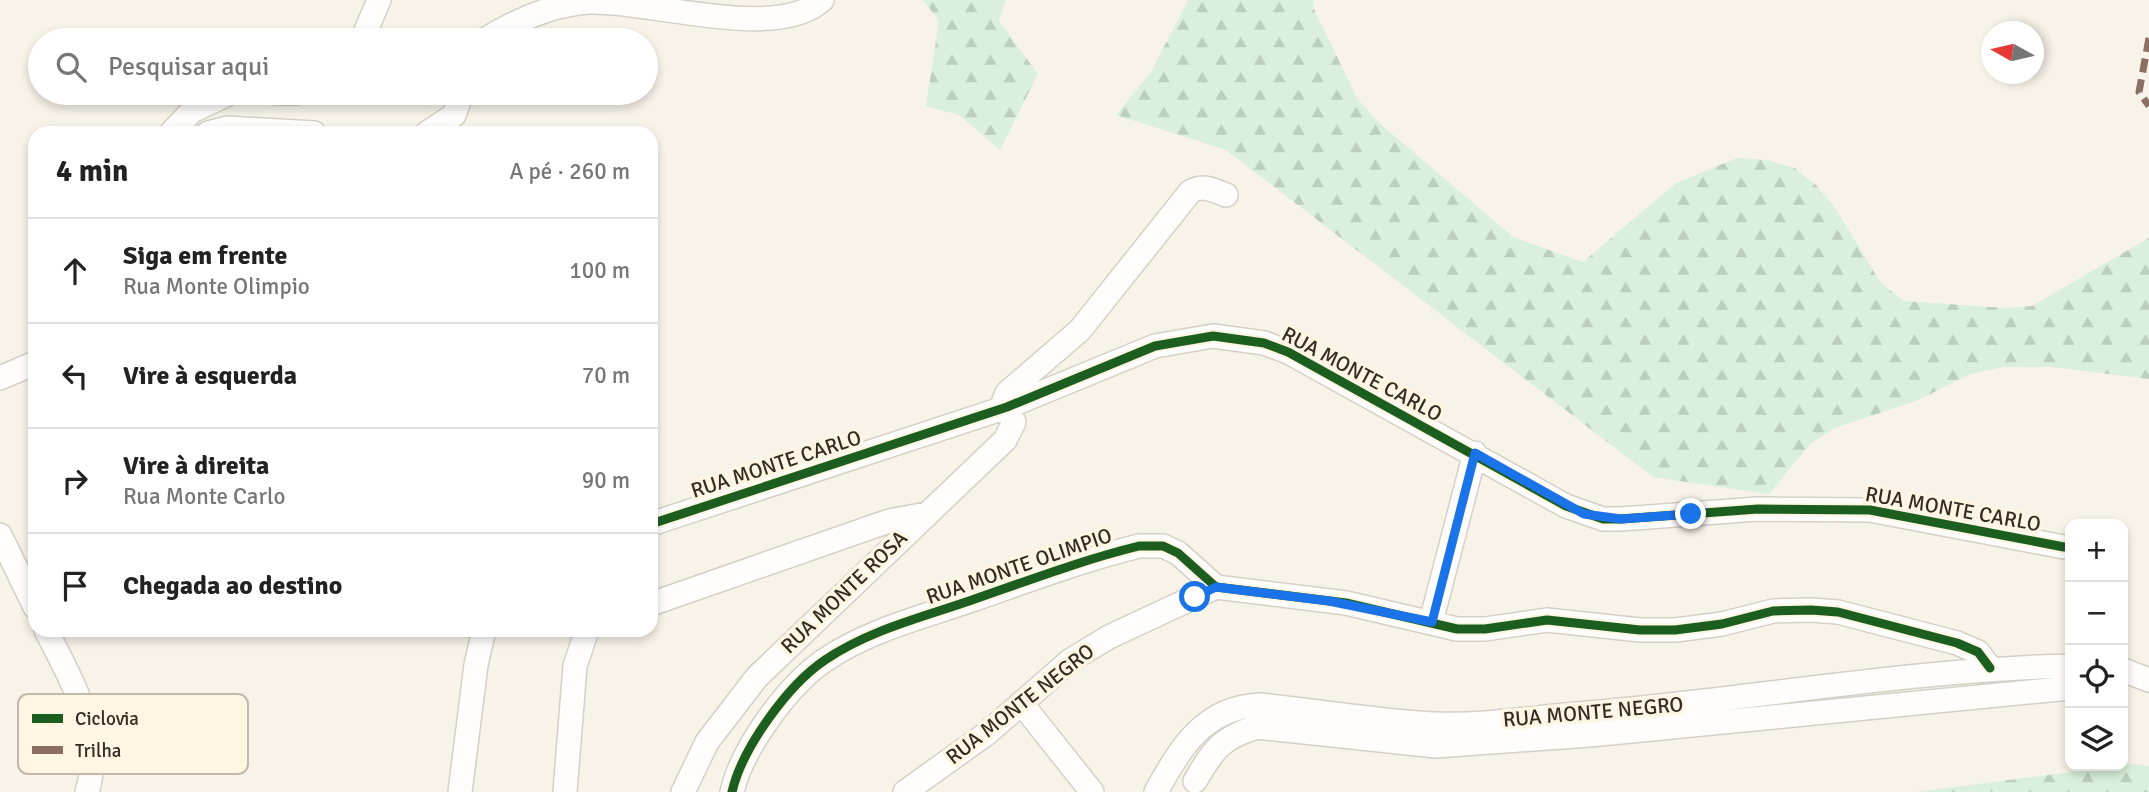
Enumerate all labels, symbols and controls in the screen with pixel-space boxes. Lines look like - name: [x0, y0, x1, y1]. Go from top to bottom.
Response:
- north arrow: [1981, 21, 2044, 84]
- search box: [28, 28, 658, 105]
- icon: search: [52, 48, 90, 86]
- text: Pesquisar aqui: [108, 51, 269, 83]
- text: 4 min: [56, 153, 128, 190]
- text: A pé · 260 m: [509, 157, 630, 186]
- text: Siga em frente: [123, 240, 287, 272]
- icon: ahead: [56, 252, 94, 290]
- text: 100 m: [569, 256, 630, 285]
- text: Rua Monte Olimpio: [123, 272, 310, 301]
- street label: RUA MONTE CARLO: [1277, 321, 1447, 427]
- icon: left: [56, 357, 94, 395]
- text: Vire à esquerda: [123, 360, 297, 392]
- text: 70 m: [582, 361, 630, 390]
- street label: RUA MONTE CARLO: [688, 424, 864, 504]
- text: Vire à direita: [123, 450, 269, 482]
- icon: right: [56, 462, 94, 500]
- text: 90 m: [582, 466, 630, 495]
- street label: RUA MONTE CARLO: [1863, 481, 2043, 537]
- text: Rua Monte Carlo: [123, 482, 285, 511]
- route end: [1675, 498, 1706, 529]
- map controls: [2065, 519, 2128, 771]
- button: +: [2065, 519, 2128, 582]
- street label: RUA MONTE OLIMPIO: [923, 522, 1115, 610]
- street label: RUA MONTE ROSA: [775, 525, 913, 659]
- icon: arrive: [56, 567, 94, 605]
- text: Chegada ao destino: [123, 570, 342, 602]
- route start: [1179, 581, 1210, 612]
- button: −: [2065, 582, 2128, 645]
- street label: RUA MONTE NEGRO: [941, 638, 1099, 770]
- button: locate: [2065, 645, 2128, 708]
- street label: RUA MONTE NEGRO: [1502, 691, 1684, 733]
- legend: [18, 694, 248, 774]
- text: Ciclovia: [75, 707, 139, 731]
- button: layers: [2065, 708, 2128, 771]
- text: Trilha: [75, 739, 121, 763]

